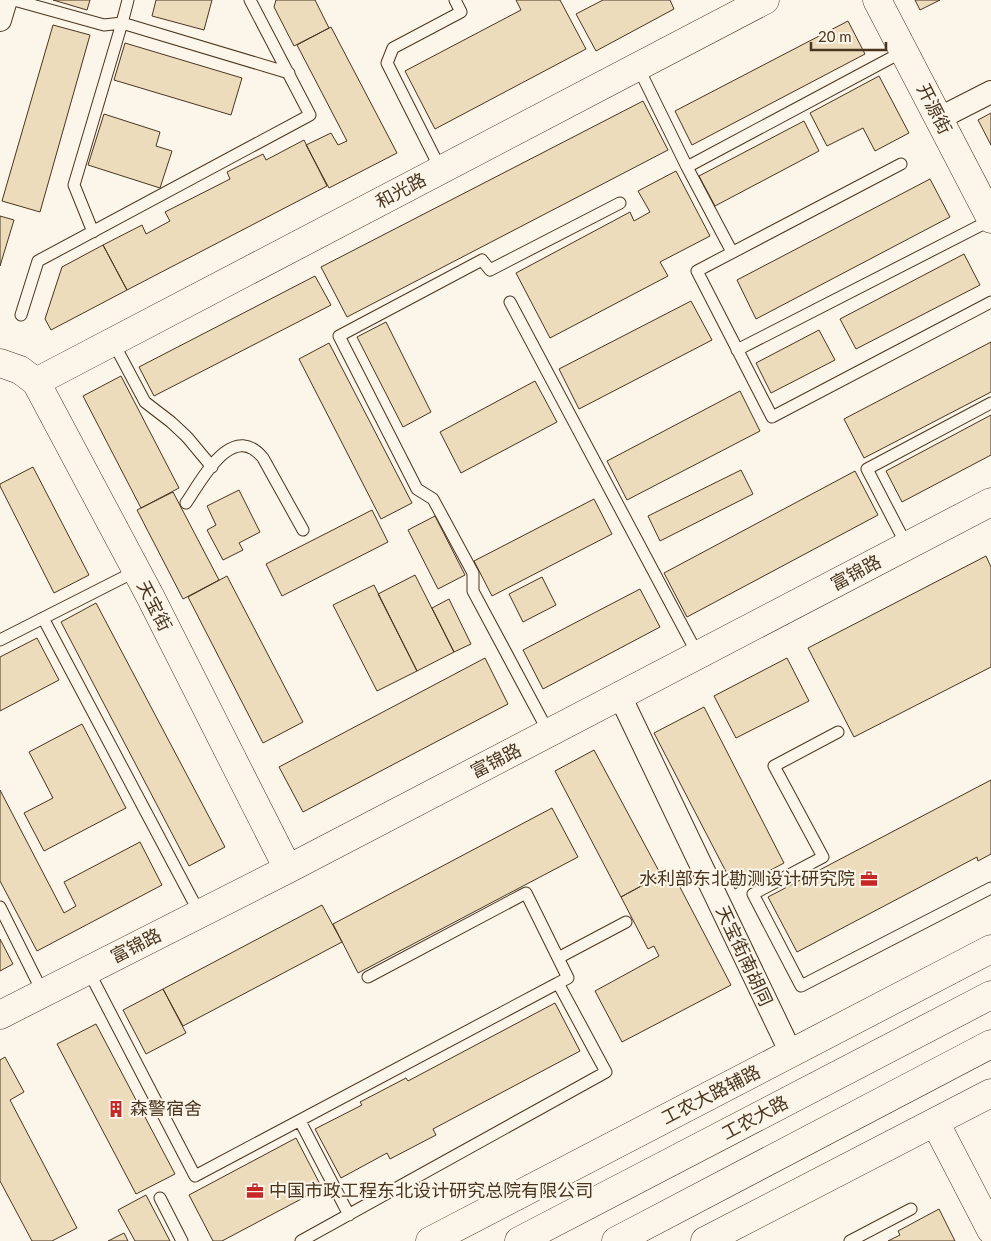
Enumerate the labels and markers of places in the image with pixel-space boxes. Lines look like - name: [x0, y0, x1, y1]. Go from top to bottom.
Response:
- place label: 水利部东北勘测设计研究院: [639, 867, 855, 889]
- office icon: 水利部东北勘测设计研究院: [859, 869, 879, 889]
- place label: 森警宿舍: [130, 1097, 202, 1119]
- building icon: 森警宿舍: [106, 1099, 126, 1119]
- place label: 中国市政工程东北设计研究总院有限公司: [269, 1179, 593, 1201]
- office icon: 中国市政工程东北设计研究总院有限公司: [245, 1181, 265, 1201]

